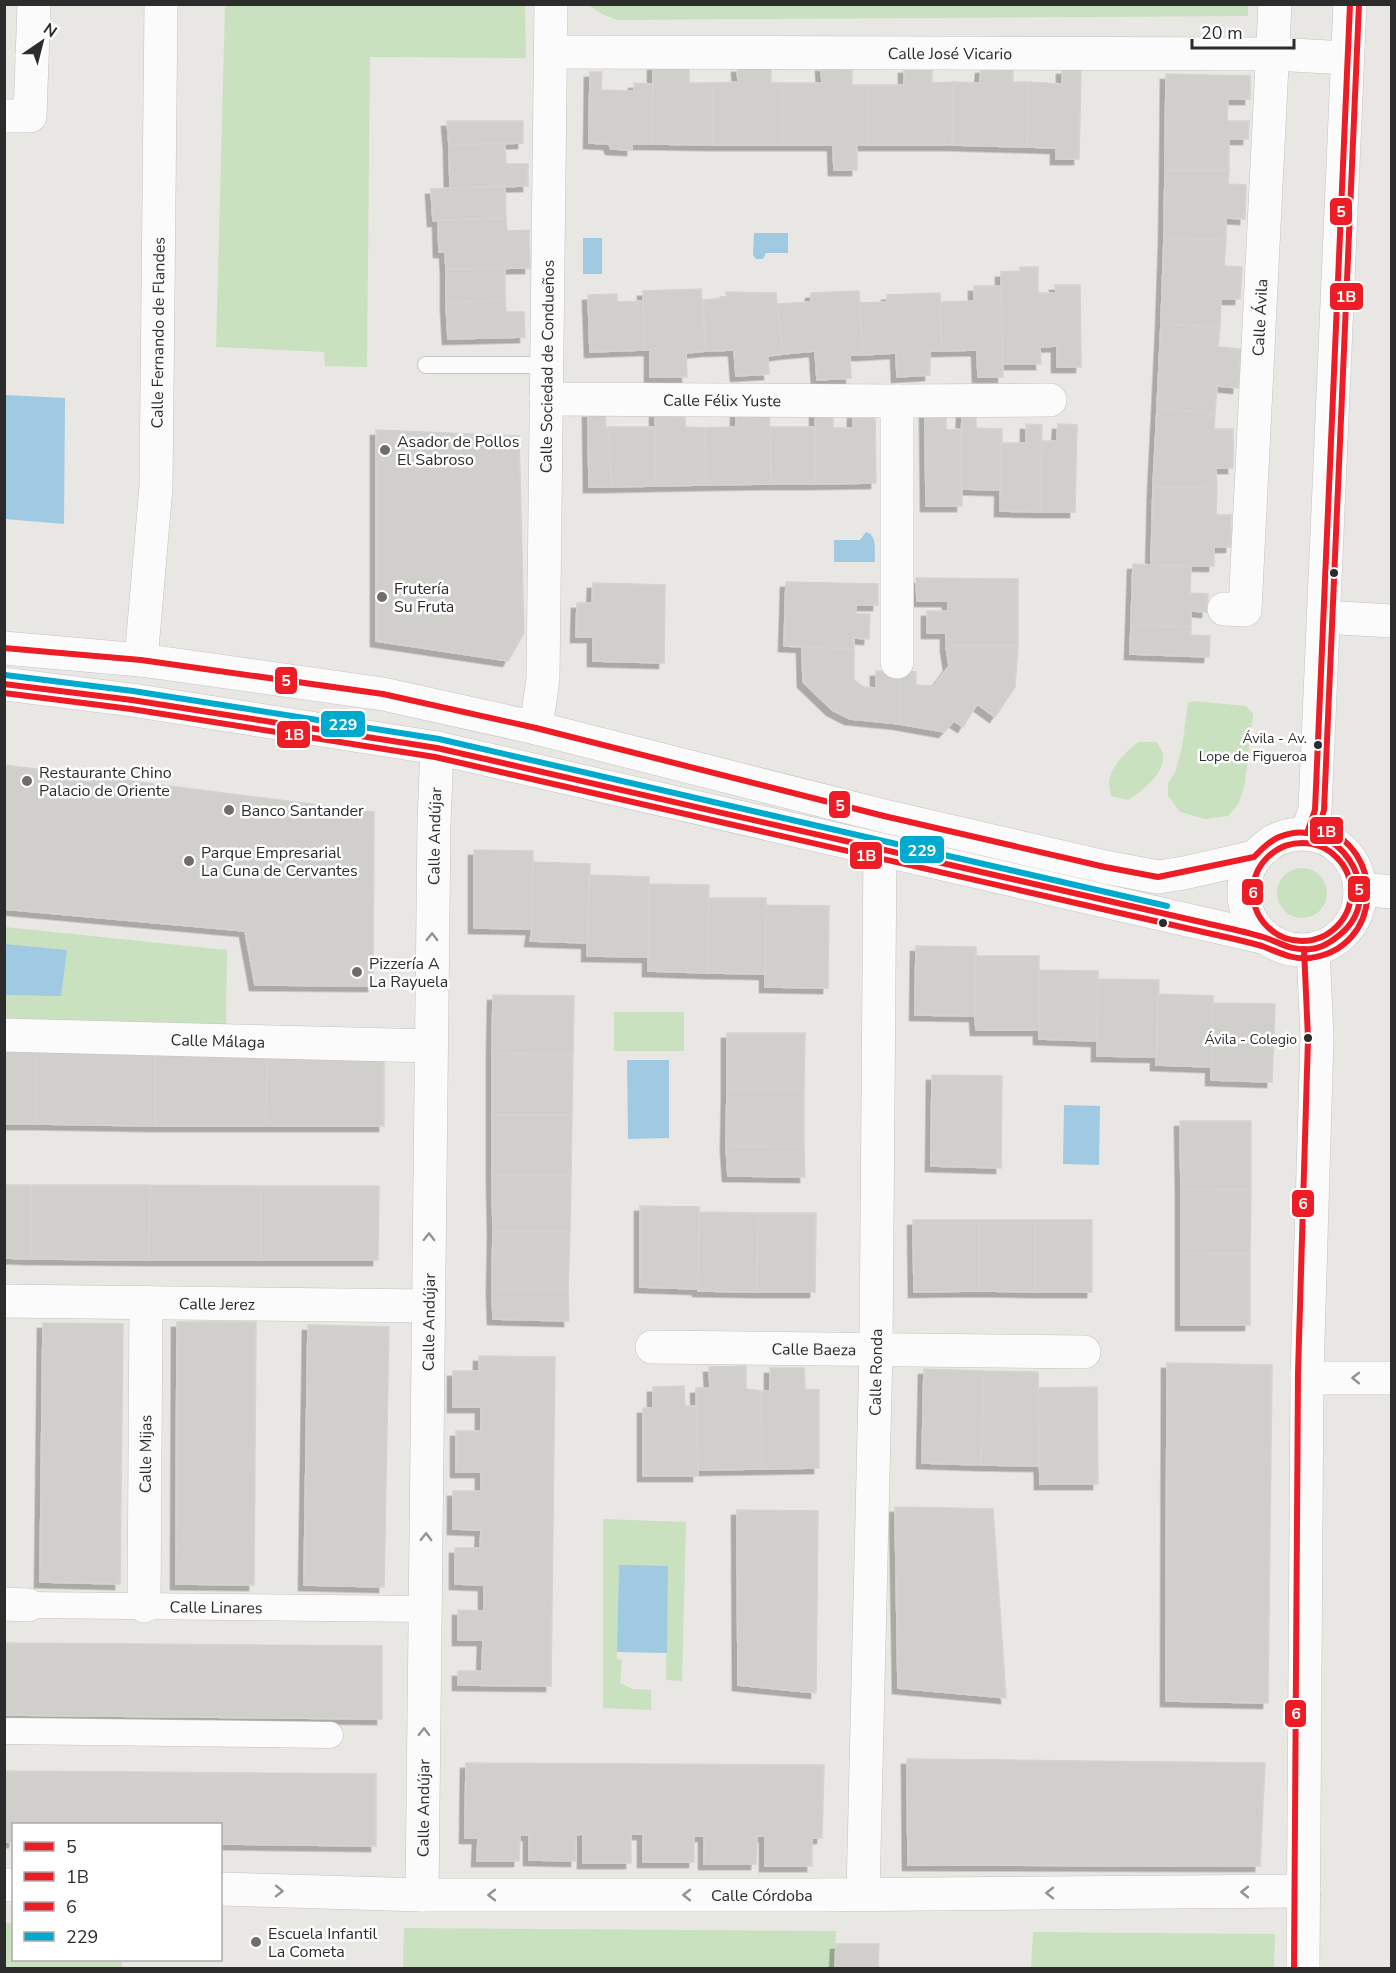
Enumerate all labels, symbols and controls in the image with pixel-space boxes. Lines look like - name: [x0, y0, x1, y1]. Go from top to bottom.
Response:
- north arrow: [12, 12, 72, 72]
- scale bar: [1192, 12, 1294, 50]
- text: N: [39, 18, 61, 43]
- text: 20 m: [1201, 21, 1243, 45]
- street label: Calle José Vicario: [888, 43, 1012, 65]
- line badge: 5: [1329, 197, 1353, 226]
- text: 5: [1336, 201, 1346, 223]
- street label: Calle Fernando de Flandes: [147, 237, 171, 428]
- street label: Calle Sociedad de Condueños: [535, 260, 560, 473]
- street label: Calle Ávila: [1248, 278, 1273, 357]
- line badge: 1B: [1329, 282, 1364, 311]
- text: 1B: [1336, 286, 1356, 308]
- street label: Calle Félix Yuste: [663, 390, 781, 412]
- place label: Asador de Pollos El Sabroso: [397, 431, 519, 471]
- marker: Asador de Pollos El Sabroso: [378, 443, 392, 457]
- unlabelled marker: [1328, 567, 1340, 579]
- place label: Frutería Su Fruta: [394, 578, 454, 618]
- marker: Frutería Su Fruta: [375, 590, 389, 604]
- line badge: 5: [274, 666, 298, 695]
- text: 5: [281, 670, 291, 692]
- line badge: 229: [320, 710, 366, 738]
- text: 229: [329, 714, 357, 736]
- line badge: 1B: [276, 720, 311, 749]
- text: 1B: [284, 724, 304, 746]
- place label: Ávila - Av. Lope de Figueroa: [1199, 729, 1307, 766]
- marker: Ávila - Av. Lope de Figueroa: [1312, 739, 1324, 751]
- place label: Restaurante Chino Palacio de Oriente: [39, 762, 172, 802]
- marker: Restaurante Chino Palacio de Oriente: [20, 774, 34, 788]
- street label: Calle Andújar: [423, 786, 447, 885]
- line badge: 5: [828, 790, 851, 819]
- text: 5: [835, 795, 845, 817]
- place label: Banco Santander: [241, 800, 364, 822]
- marker: Banco Santander: [222, 803, 236, 817]
- line badge: 1B: [1309, 816, 1344, 845]
- text: 1B: [1316, 821, 1336, 843]
- line badge: 229: [899, 835, 945, 864]
- text: 229: [908, 840, 936, 862]
- line badge: 1B: [849, 841, 883, 870]
- place label: Parque Empresarial La Cuna de Cervantes: [201, 842, 358, 882]
- text: 1B: [856, 845, 876, 867]
- marker: Parque Empresarial La Cuna de Cervantes: [182, 854, 196, 868]
- line badge: 5: [1347, 875, 1371, 903]
- line badge: 6: [1241, 878, 1264, 906]
- text: 5: [1354, 879, 1364, 901]
- text: 6: [1248, 882, 1258, 904]
- unlabelled marker: [1157, 917, 1169, 929]
- one-way arrow: [426, 932, 438, 941]
- place label: Pizzería A La Rayuela: [369, 953, 448, 993]
- marker: Pizzería A La Rayuela: [350, 965, 364, 979]
- street label: Calle Málaga: [170, 1029, 265, 1054]
- place label: Ávila - Colegio: [1205, 1030, 1297, 1049]
- marker: Ávila - Colegio: [1302, 1032, 1314, 1044]
- line badge: 6: [1291, 1189, 1315, 1218]
- text: 6: [1298, 1193, 1308, 1215]
- one-way arrow: [423, 1232, 435, 1241]
- street label: Calle Andújar: [418, 1273, 441, 1371]
- street label: Calle Jerez: [179, 1293, 255, 1316]
- street label: Calle Ronda: [864, 1328, 888, 1416]
- street label: Calle Baeza: [772, 1338, 856, 1361]
- one-way arrow: [1351, 1372, 1360, 1384]
- street label: Calle Mijas: [135, 1415, 157, 1493]
- one-way arrow: [420, 1532, 432, 1541]
- street label: Calle Linares: [169, 1596, 263, 1619]
- line badge: 6: [1284, 1699, 1307, 1728]
- text: 6: [1291, 1703, 1301, 1725]
- one-way arrow: [417, 1727, 430, 1736]
- street label: Calle Andújar: [412, 1759, 436, 1857]
- legend: [12, 1823, 222, 1961]
- text: 5: [66, 1835, 77, 1859]
- text: 1B: [66, 1865, 89, 1889]
- one-way arrow: [274, 1884, 283, 1897]
- street label: Calle Córdoba: [711, 1885, 813, 1907]
- one-way arrow: [1241, 1886, 1250, 1898]
- one-way arrow: [1046, 1887, 1055, 1899]
- one-way arrow: [488, 1889, 497, 1901]
- one-way arrow: [683, 1889, 692, 1901]
- text: 6: [66, 1895, 77, 1919]
- place label: Escuela Infantil La Cometa: [268, 1923, 377, 1963]
- text: 229: [66, 1925, 98, 1949]
- marker: Escuela Infantil La Cometa: [249, 1935, 263, 1949]

